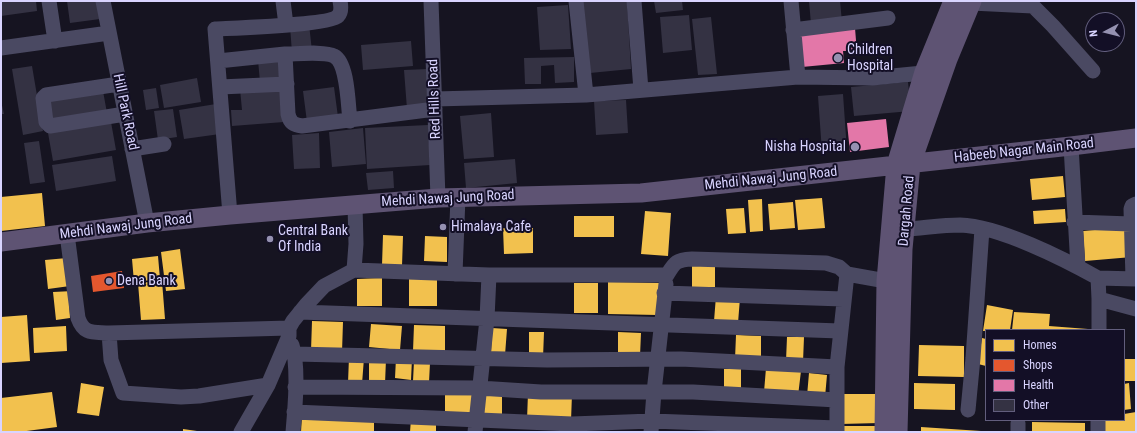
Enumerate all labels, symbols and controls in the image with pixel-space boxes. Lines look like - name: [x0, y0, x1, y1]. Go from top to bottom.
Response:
- north arrow: [1085, 12, 1125, 52]
- text: N: [1087, 29, 1100, 38]
- place label: Children Hospital: [847, 42, 893, 74]
- marker: Children Hospital: [832, 52, 844, 64]
- street label: Red Hills Road: [425, 59, 445, 139]
- street label: Hill Park Road: [109, 72, 141, 152]
- street label: Habeeb Nagar Main Road: [953, 135, 1095, 167]
- place label: Nisha Hospital: [765, 139, 846, 155]
- marker: Nisha Hospital: [849, 141, 861, 153]
- street label: Mehdi Nawaj Jung Road: [704, 164, 838, 194]
- street label: Dargah Road: [896, 175, 918, 247]
- street label: Mehdi Nawaj Jung Road: [381, 187, 515, 211]
- street label: Mehdi Nawaj Jung Road: [59, 211, 193, 243]
- place label: Himalaya Cafe: [451, 219, 531, 235]
- marker: Himalaya Cafe: [438, 222, 448, 232]
- place label: Central Bank Of India: [278, 223, 348, 256]
- marker: Central Bank Of India: [265, 234, 275, 244]
- place label: Dena Bank: [117, 273, 176, 289]
- marker: Dena Bank: [104, 276, 114, 286]
- legend: [985, 329, 1125, 421]
- text: Homes: [1023, 338, 1057, 352]
- text: Shops: [1023, 358, 1052, 372]
- text: Health: [1023, 378, 1054, 392]
- text: Other: [1023, 398, 1049, 412]

